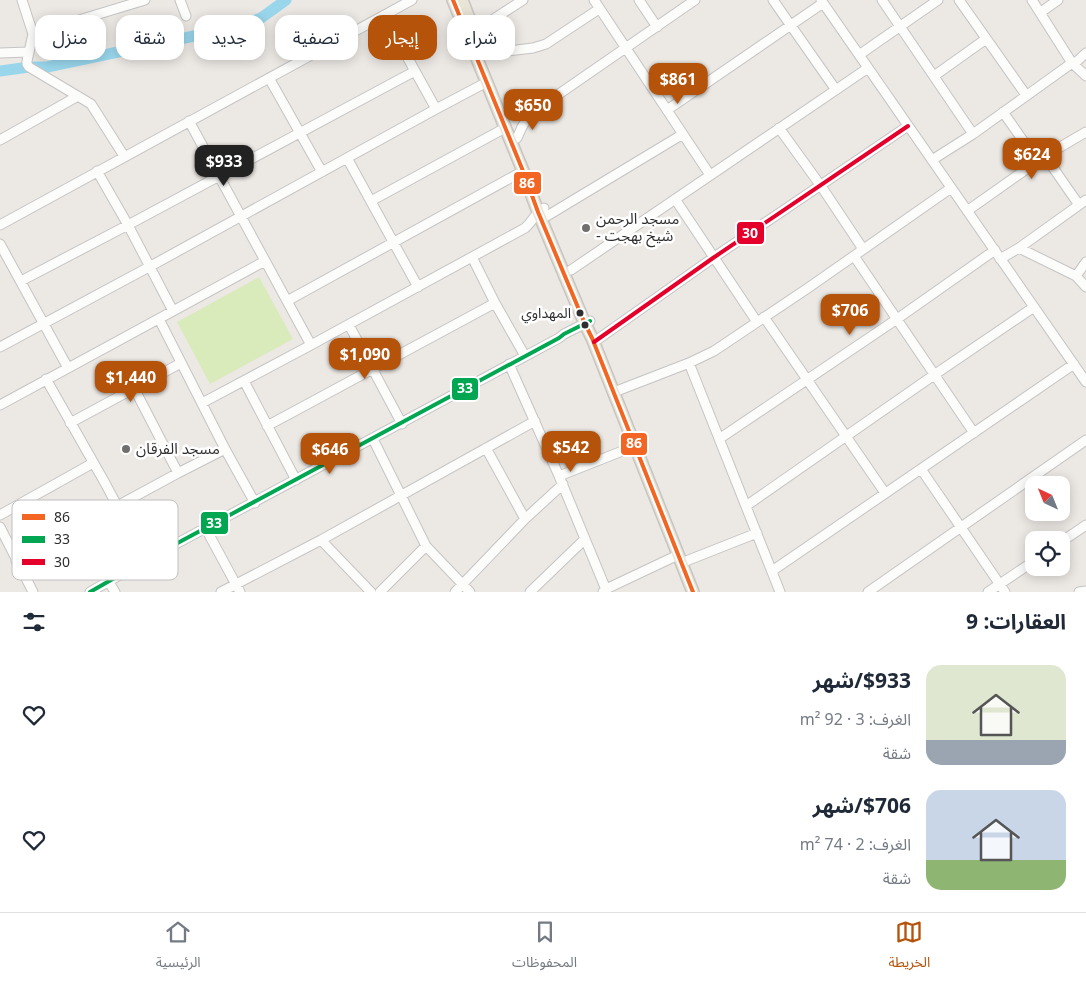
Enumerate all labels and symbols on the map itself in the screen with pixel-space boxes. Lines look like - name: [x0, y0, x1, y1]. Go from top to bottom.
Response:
- pin: $861: [648, 62, 708, 105]
- pin: $650: [503, 88, 563, 131]
- pin: $624: [1002, 138, 1062, 180]
- pin: $933: [194, 144, 254, 187]
- line badge: 86: [513, 171, 542, 195]
- text: 86: [519, 173, 535, 192]
- place label: مسجد الرحمن - شيخ بهجت: [596, 208, 679, 248]
- line badge: 30: [736, 221, 765, 245]
- marker: مسجد الرحمن - شيخ بهجت: [580, 222, 592, 234]
- text: 30: [742, 223, 758, 242]
- pin: $706: [820, 294, 880, 336]
- place label: المهداوي: [521, 303, 571, 324]
- marker: المهداوي: [575, 308, 585, 318]
- unlabelled marker: [580, 320, 590, 330]
- pin: $1,090: [324, 338, 406, 380]
- pin: $1,440: [90, 360, 172, 403]
- line badge: 33: [451, 377, 479, 401]
- text: 33: [457, 378, 473, 397]
- pin: $542: [541, 430, 601, 473]
- pin: $646: [300, 432, 360, 475]
- line badge: 86: [620, 432, 648, 456]
- text: 86: [626, 433, 642, 452]
- place label: مسجد الفرقان: [136, 438, 220, 458]
- marker: مسجد الفرقان: [120, 443, 132, 455]
- north arrow: [1025, 476, 1070, 521]
- legend: [12, 500, 178, 580]
- text: 86: [54, 507, 70, 526]
- line badge: 33: [200, 511, 229, 535]
- text: 33: [206, 513, 222, 532]
- text: 33: [54, 529, 70, 548]
- text: 30: [54, 552, 70, 571]

